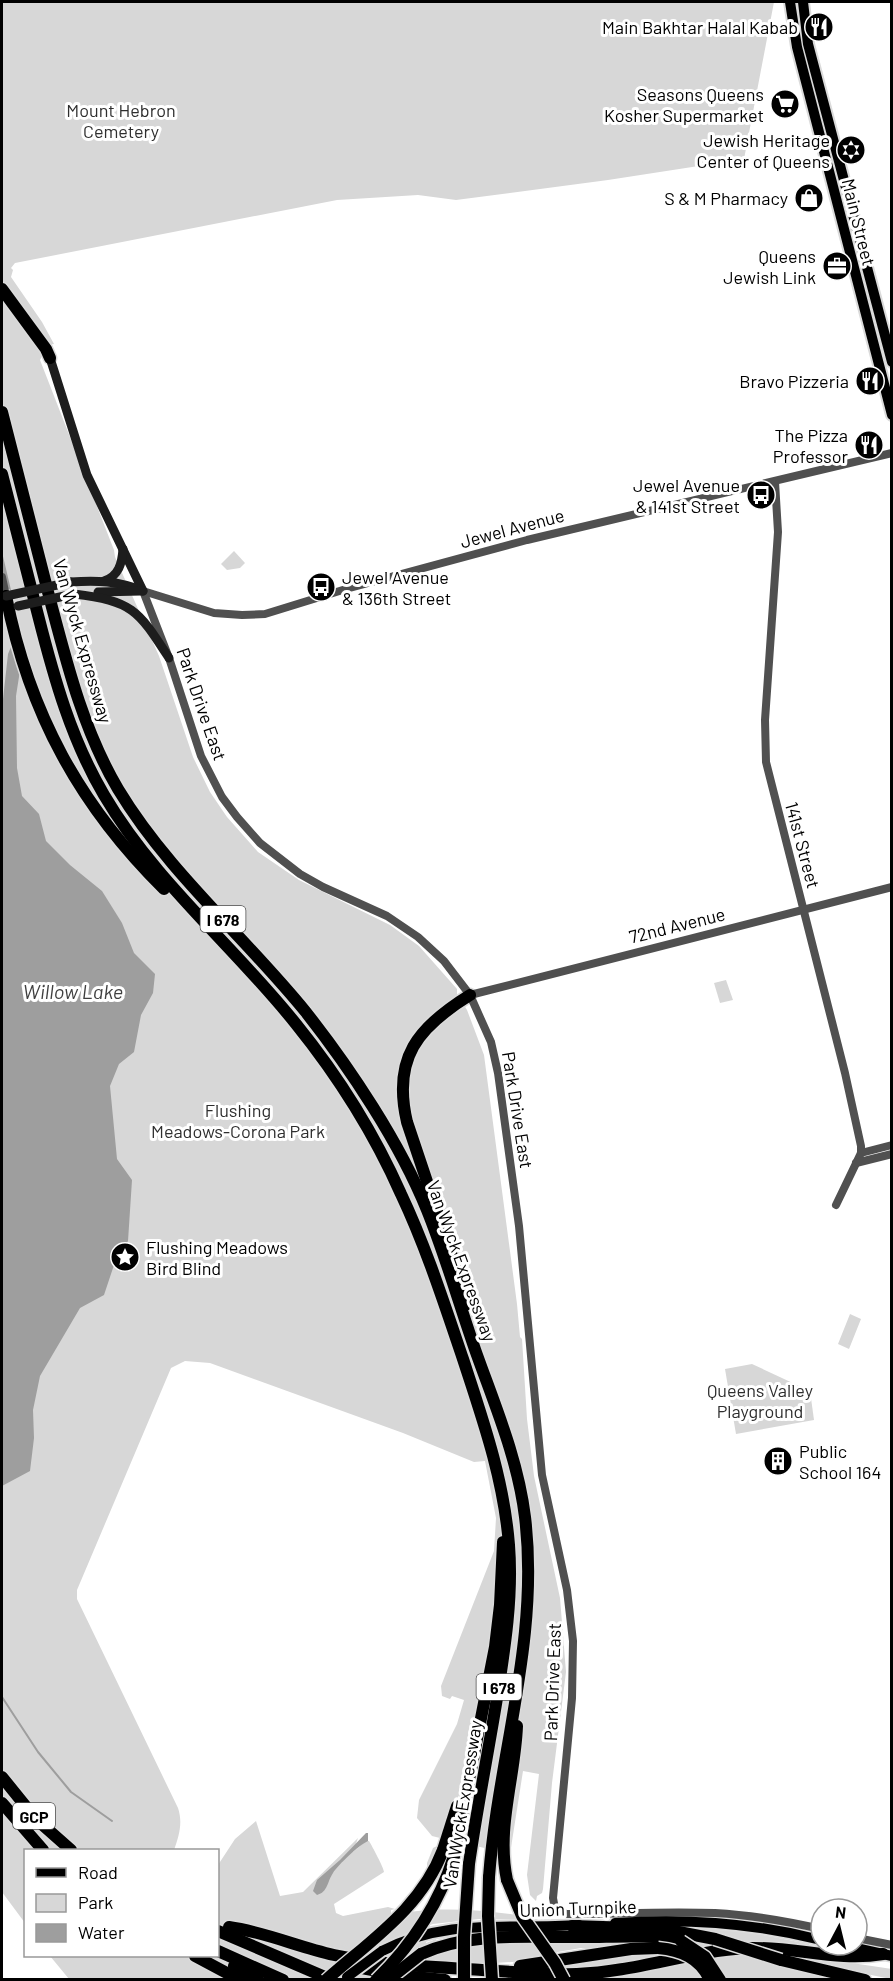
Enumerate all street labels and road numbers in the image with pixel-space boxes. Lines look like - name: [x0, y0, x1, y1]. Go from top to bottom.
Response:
- street label: Main Street: [838, 176, 880, 268]
- street label: Jewel Avenue: [457, 504, 567, 552]
- street label: Van Wyck Expressway: [49, 556, 117, 726]
- street label: Park Drive East: [172, 645, 232, 763]
- street label: 141st Street: [781, 799, 825, 891]
- street label: 72nd Avenue: [627, 902, 727, 948]
- road number: I 678: [200, 906, 246, 932]
- street label: Park Drive East: [498, 1050, 538, 1170]
- street label: Van Wyck Expressway: [423, 1177, 501, 1345]
- street label: Park Drive East: [539, 1623, 565, 1741]
- road number: I 678: [476, 1674, 522, 1700]
- street label: Van Wyck Expressway: [438, 1718, 486, 1890]
- road number: GCP: [13, 1803, 55, 1829]
- street label: Union Turnpike: [519, 1895, 637, 1921]

